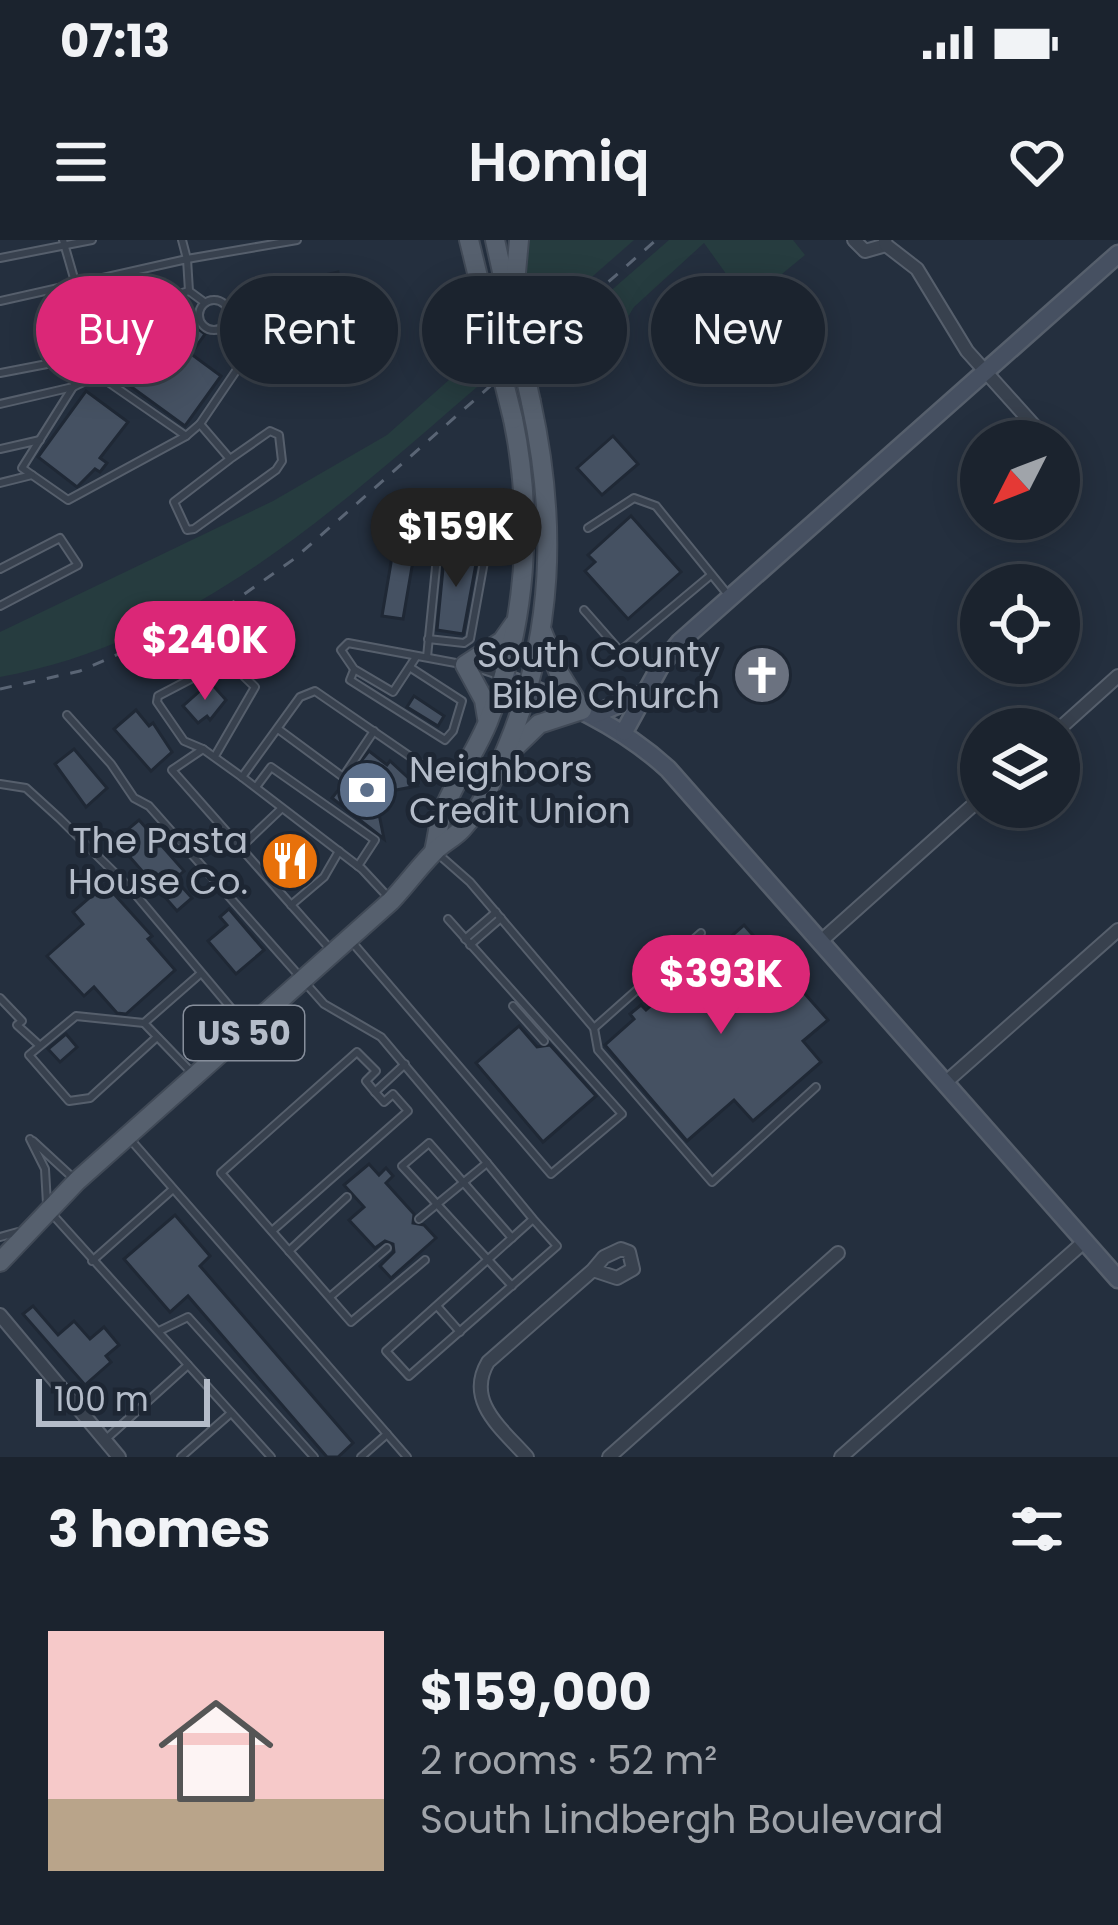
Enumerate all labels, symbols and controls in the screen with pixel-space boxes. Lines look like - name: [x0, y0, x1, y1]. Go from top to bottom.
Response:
- text: 07:13: [60, 10, 170, 73]
- text: Homiq: [468, 124, 650, 200]
- icon: menu: [48, 129, 114, 195]
- icon: heart: [1004, 129, 1070, 195]
- chip: Buy: [36, 276, 196, 384]
- chip: Rent: [220, 276, 398, 384]
- chip: Filters: [422, 276, 627, 384]
- chip: New: [651, 276, 825, 384]
- north arrow: [960, 420, 1080, 540]
- map controls: [960, 420, 1080, 828]
- pin: $159K: [372, 488, 540, 590]
- text: $159K: [398, 499, 514, 554]
- button: locate: [960, 564, 1080, 684]
- pin: $240K: [121, 601, 289, 703]
- text: $240K: [142, 612, 268, 667]
- place label: South County Bible Church: [477, 629, 720, 721]
- church icon: South County Bible Church: [731, 644, 793, 706]
- button: layers: [960, 708, 1080, 828]
- place label: Neighbors Credit Union: [409, 744, 631, 836]
- bank icon: Neighbors Credit Union: [336, 759, 398, 821]
- place label: The Pasta House Co.: [68, 815, 248, 907]
- restaurant icon: The Pasta House Co.: [259, 830, 321, 892]
- pin: $393K: [637, 935, 805, 1037]
- text: $393K: [659, 946, 783, 1001]
- road number: US 50: [184, 1006, 304, 1060]
- scale bar: [36, 1373, 210, 1426]
- text: 100 m: [54, 1376, 149, 1423]
- text: 3 homes: [48, 1493, 270, 1565]
- icon: filters: [1004, 1496, 1070, 1562]
- text: $159,000: [420, 1656, 652, 1728]
- icon: home: [144, 1679, 288, 1823]
- text: 2 rooms · 52 m²: [420, 1733, 717, 1788]
- text: South Lindbergh Boulevard: [420, 1792, 944, 1847]

